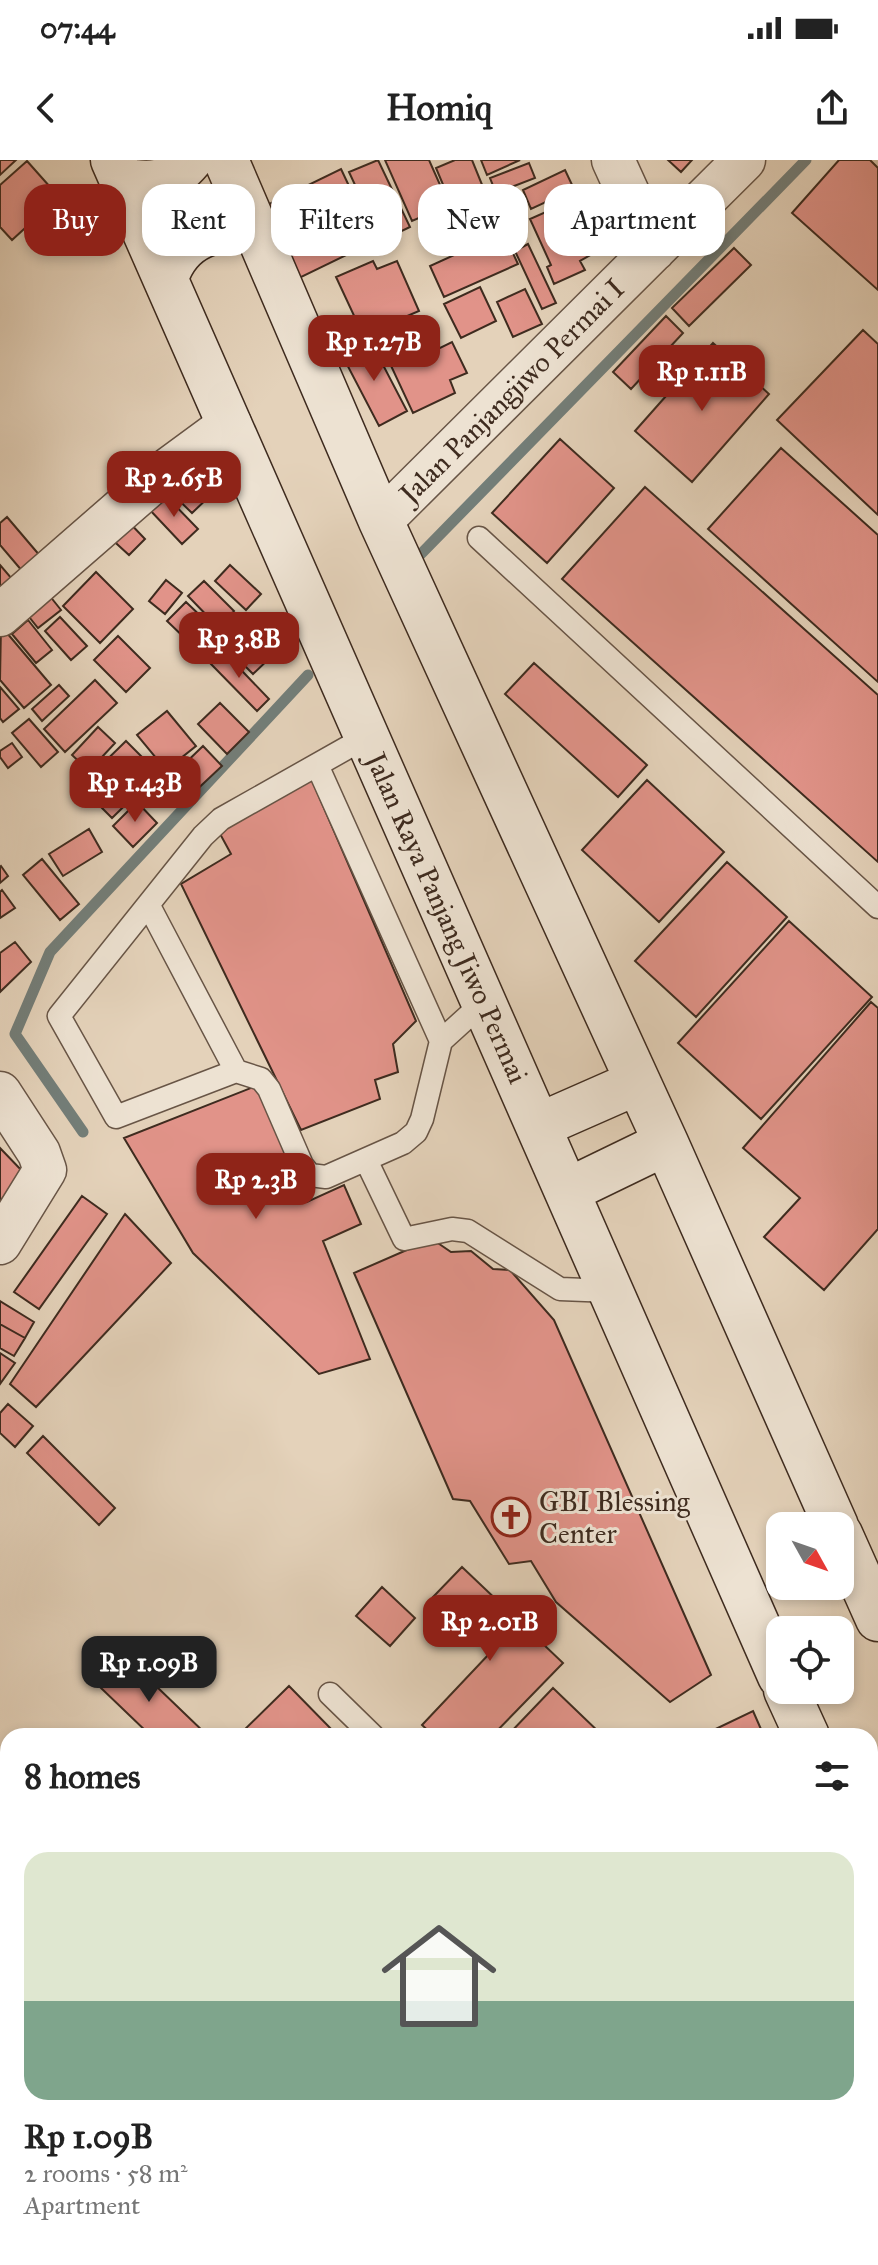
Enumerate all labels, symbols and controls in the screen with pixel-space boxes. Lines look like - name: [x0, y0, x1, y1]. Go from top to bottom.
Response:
- text: 07:44: [40, 10, 114, 46]
- icon: back: [24, 86, 68, 130]
- text: Homiq: [386, 86, 492, 130]
- icon: share: [810, 86, 854, 130]
- chip: Buy: [24, 184, 126, 256]
- chip: Rent: [142, 184, 255, 256]
- chip: Filters: [271, 184, 402, 256]
- chip: New: [418, 184, 528, 256]
- chip: Apartment: [544, 184, 725, 256]
- street label: Jalan Panjangjiwo Permai I: [390, 271, 632, 513]
- pin: Rp 1.27B: [291, 315, 457, 383]
- text: Rp 1.27B: [326, 325, 422, 357]
- pin: Rp 1.11B: [619, 345, 785, 413]
- text: Rp 1.11B: [657, 355, 747, 387]
- pin: Rp 2.65B: [91, 451, 257, 519]
- text: Rp 2.65B: [125, 461, 223, 493]
- pin: Rp 3.8B: [165, 612, 313, 680]
- text: Rp 3.8B: [197, 622, 281, 654]
- street label: Jalan Raya Panjang Jiwo Permai: [357, 744, 536, 1089]
- pin: Rp 1.43B: [52, 756, 218, 824]
- text: Rp 1.43B: [88, 766, 182, 798]
- pin: Rp 2.3B: [182, 1153, 330, 1221]
- text: Rp 2.3B: [214, 1163, 298, 1195]
- place label: GBI Blessing Center: [539, 1484, 691, 1551]
- church icon: GBI Blessing Center: [490, 1496, 532, 1538]
- north arrow: [766, 1512, 854, 1600]
- map controls: [766, 1512, 854, 1704]
- pin: Rp 2.01B: [407, 1595, 573, 1663]
- text: Rp 2.01B: [441, 1605, 539, 1637]
- button: locate: [766, 1616, 854, 1704]
- pin: Rp 1.09B: [66, 1636, 232, 1704]
- text: Rp 1.09B: [100, 1646, 198, 1678]
- icon: filters: [810, 1754, 854, 1798]
- text: 8 homes: [24, 1756, 140, 1797]
- icon: home: [367, 1904, 511, 2048]
- text: Rp 1.09B: [24, 2116, 153, 2157]
- text: 2 rooms · 58 m²: [24, 2157, 188, 2189]
- text: Apartment: [24, 2189, 140, 2221]

